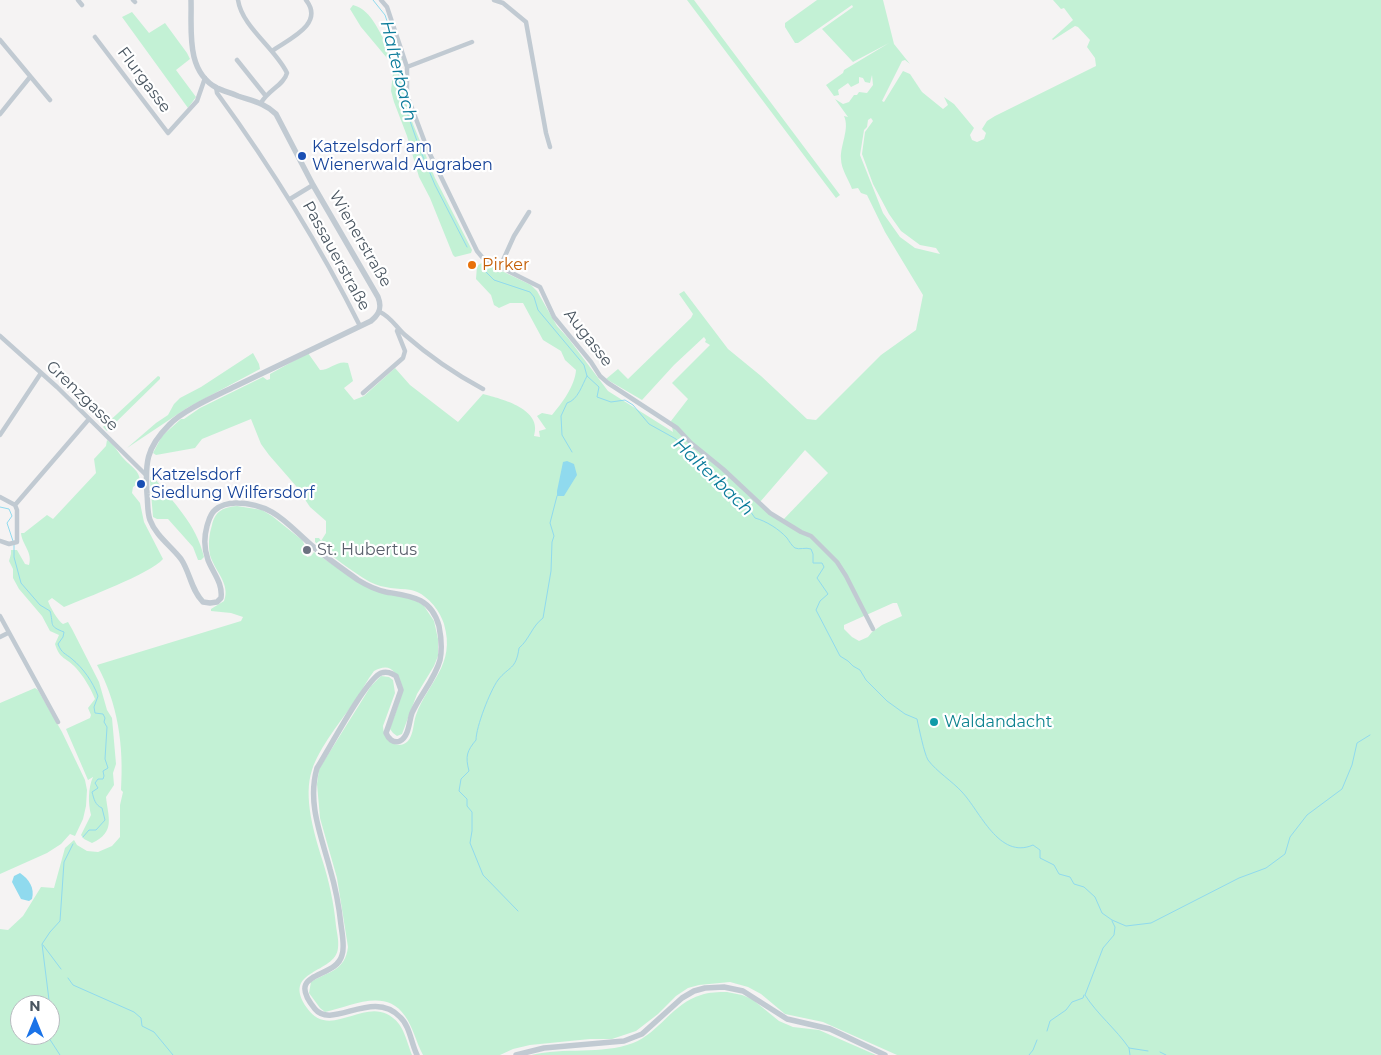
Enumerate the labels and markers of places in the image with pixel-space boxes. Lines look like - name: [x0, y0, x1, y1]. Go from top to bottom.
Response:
- place label: Katzelsdorf am Wienerwald Augraben: [312, 137, 493, 175]
- marker: Katzelsdorf am Wienerwald Augraben: [296, 150, 308, 162]
- place label: Pirker: [482, 255, 529, 275]
- marker: Pirker: [466, 259, 478, 271]
- place label: Katzelsdorf Siedlung Wilfersdorf: [151, 465, 315, 503]
- marker: Katzelsdorf Siedlung Wilfersdorf: [135, 478, 147, 490]
- place label: St. Hubertus: [317, 540, 417, 560]
- marker: St. Hubertus: [301, 544, 313, 556]
- place label: Waldandacht: [944, 712, 1052, 732]
- marker: Waldandacht: [928, 716, 940, 728]

